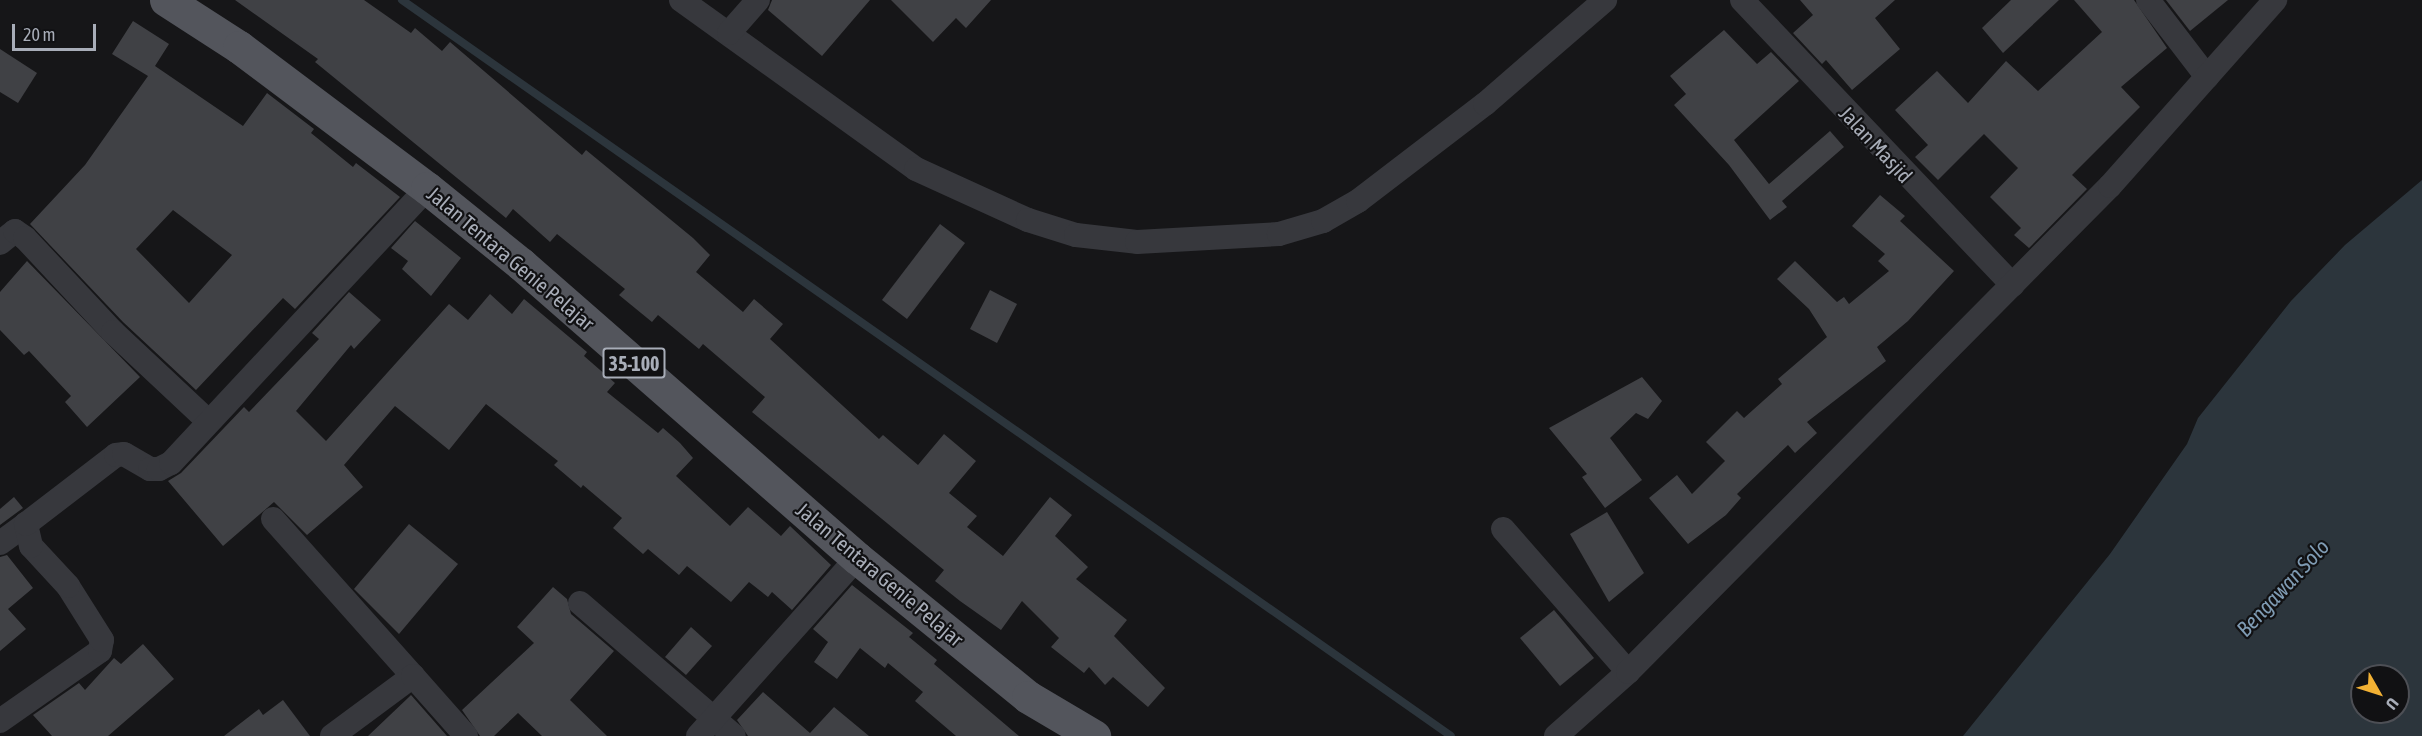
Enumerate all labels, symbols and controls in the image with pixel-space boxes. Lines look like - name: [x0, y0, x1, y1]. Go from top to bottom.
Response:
- scale bar: [15, 12, 99, 50]
- text: 20 m: [23, 24, 55, 45]
- street label: Jalan Masjid: [1834, 100, 1918, 188]
- street label: Jalan Tentara Genie Pelajar: [422, 181, 600, 335]
- road number: 35-100: [602, 346, 666, 380]
- street label: Jalan Tentara Genie Pelajar: [791, 497, 969, 651]
- water label: Bengawan Solo: [2231, 534, 2335, 642]
- north arrow: [2350, 664, 2410, 724]
- text: U: [2382, 695, 2402, 713]

